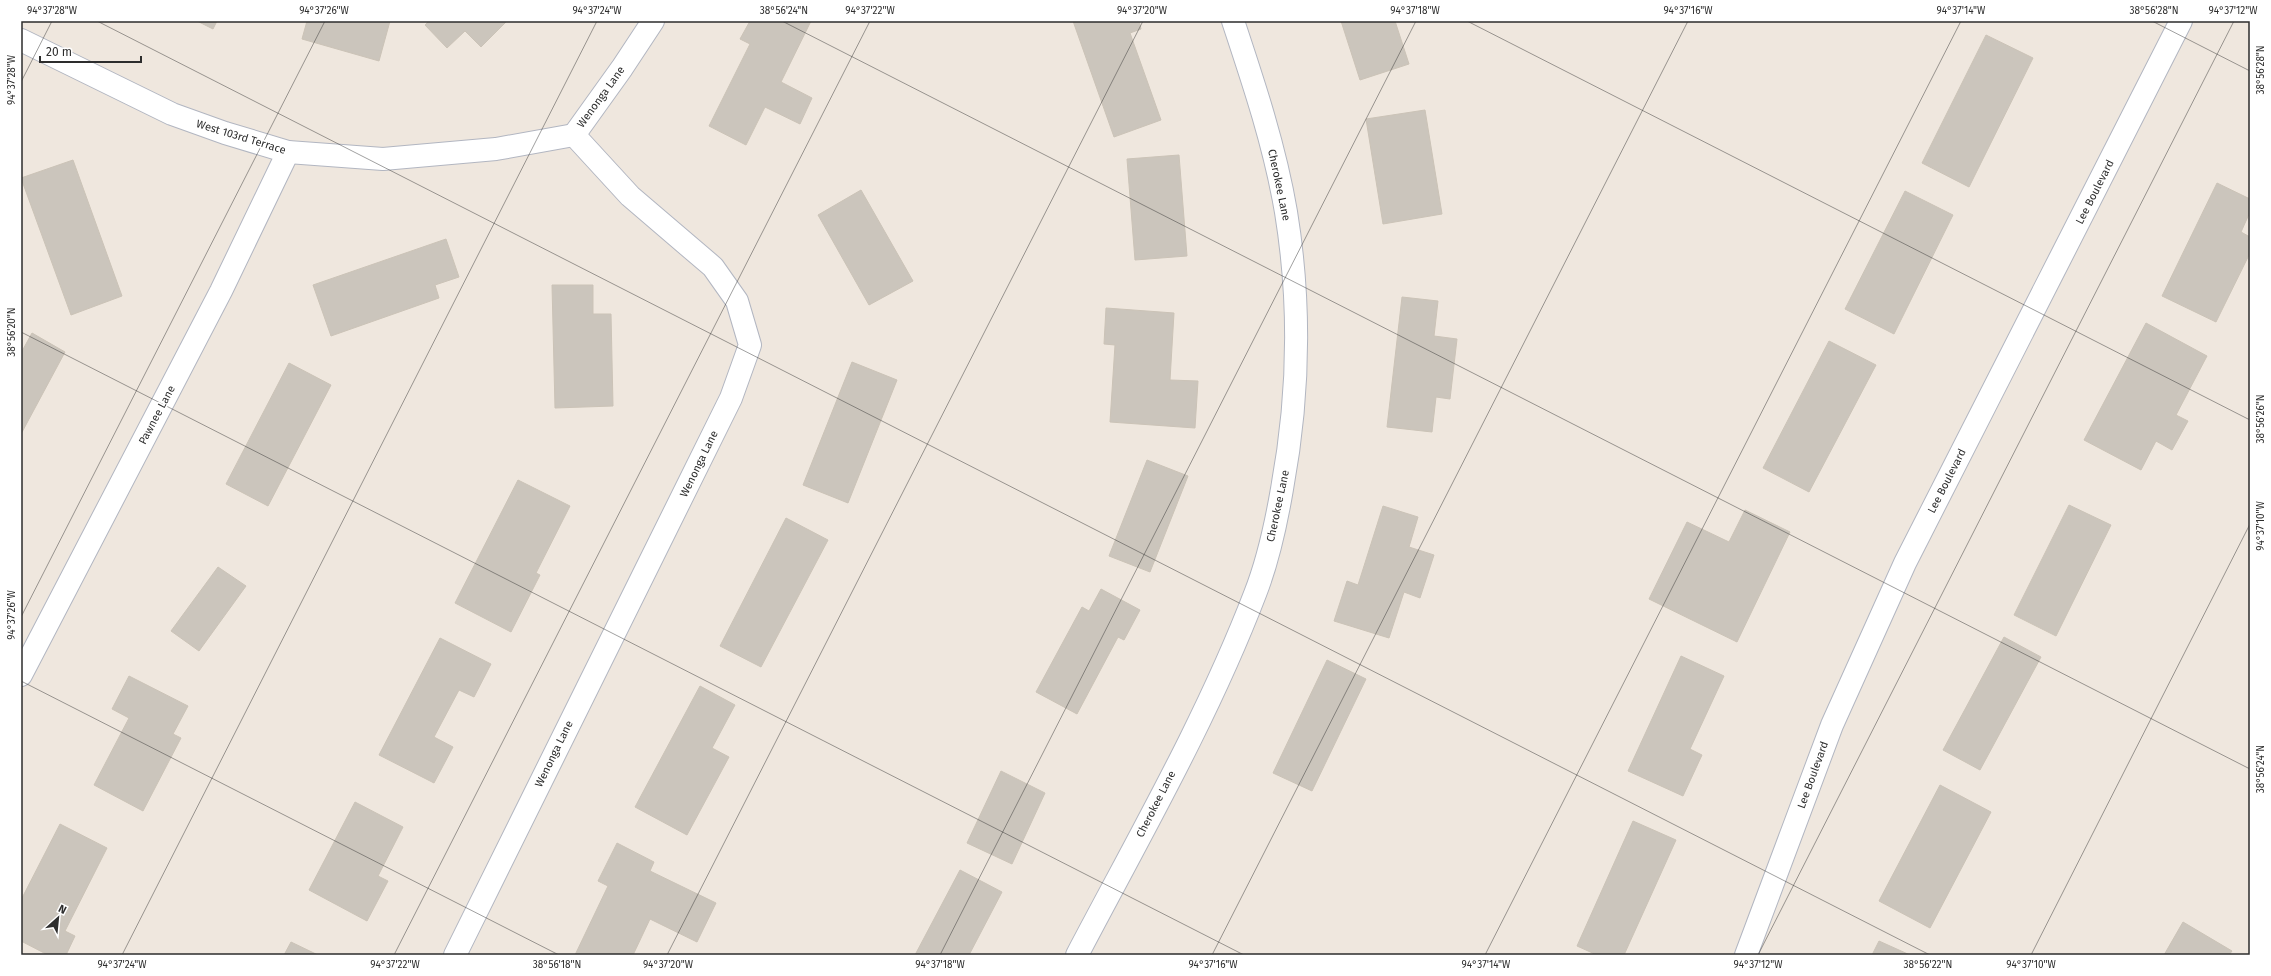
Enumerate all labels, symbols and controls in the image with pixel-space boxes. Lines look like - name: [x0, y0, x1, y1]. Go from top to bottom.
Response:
- text: 94°37'28"W: [27, 5, 78, 17]
- text: 94°37'26"W: [299, 5, 350, 17]
- text: 94°37'24"W: [572, 5, 622, 17]
- text: 38°56'24"N: [760, 5, 808, 17]
- text: 94°37'22"W: [845, 5, 895, 17]
- text: 94°37'20"W: [1117, 5, 1168, 17]
- text: 94°37'18"W: [1390, 5, 1440, 17]
- text: 94°37'16"W: [1663, 5, 1713, 17]
- text: 94°37'14"W: [1937, 5, 1986, 17]
- text: 38°56'28"N: [2129, 5, 2179, 17]
- text: 94°37'12"W: [2209, 5, 2258, 17]
- scale bar: [40, 38, 141, 64]
- text: 20 m: [46, 45, 72, 59]
- text: 38°56'28"N: [2255, 45, 2267, 95]
- text: 94°37'28"W: [6, 54, 18, 105]
- street label: Wenonga Lane: [574, 64, 628, 130]
- street label: West 103rd Terrace: [195, 117, 287, 157]
- street label: Cherokee Lane: [1265, 148, 1293, 222]
- street label: Lee Boulevard: [2073, 158, 2117, 226]
- text: 38°56'20"N: [6, 307, 18, 357]
- street label: Pawnee Lane: [136, 383, 178, 447]
- text: 38°56'26"N: [2255, 395, 2267, 443]
- street label: Wenonga Lane: [677, 429, 721, 499]
- street label: Lee Boulevard: [1925, 447, 1969, 515]
- street label: Cherokee Lane: [1264, 469, 1292, 543]
- text: 94°37'10"W: [2255, 501, 2267, 551]
- text: 94°37'26"W: [6, 589, 18, 640]
- street label: Wenonga Lane: [532, 719, 576, 789]
- street label: Lee Boulevard: [1795, 740, 1831, 810]
- text: 38°56'24"N: [2255, 745, 2267, 793]
- street label: Cherokee Lane: [1134, 768, 1178, 840]
- north arrow: [38, 898, 78, 938]
- text: N: [56, 902, 69, 917]
- text: 94°37'24"W: [97, 959, 147, 971]
- text: 94°37'22"W: [370, 959, 420, 971]
- text: 38°56'18"N: [533, 959, 581, 971]
- text: 94°37'20"W: [643, 959, 694, 971]
- text: 94°37'18"W: [915, 959, 965, 971]
- text: 94°37'16"W: [1188, 959, 1238, 971]
- text: 94°37'14"W: [1462, 959, 1511, 971]
- text: 94°37'12"W: [1734, 959, 1783, 971]
- text: 38°56'22"N: [1904, 959, 1952, 971]
- text: 94°37'10"W: [2006, 959, 2056, 971]

